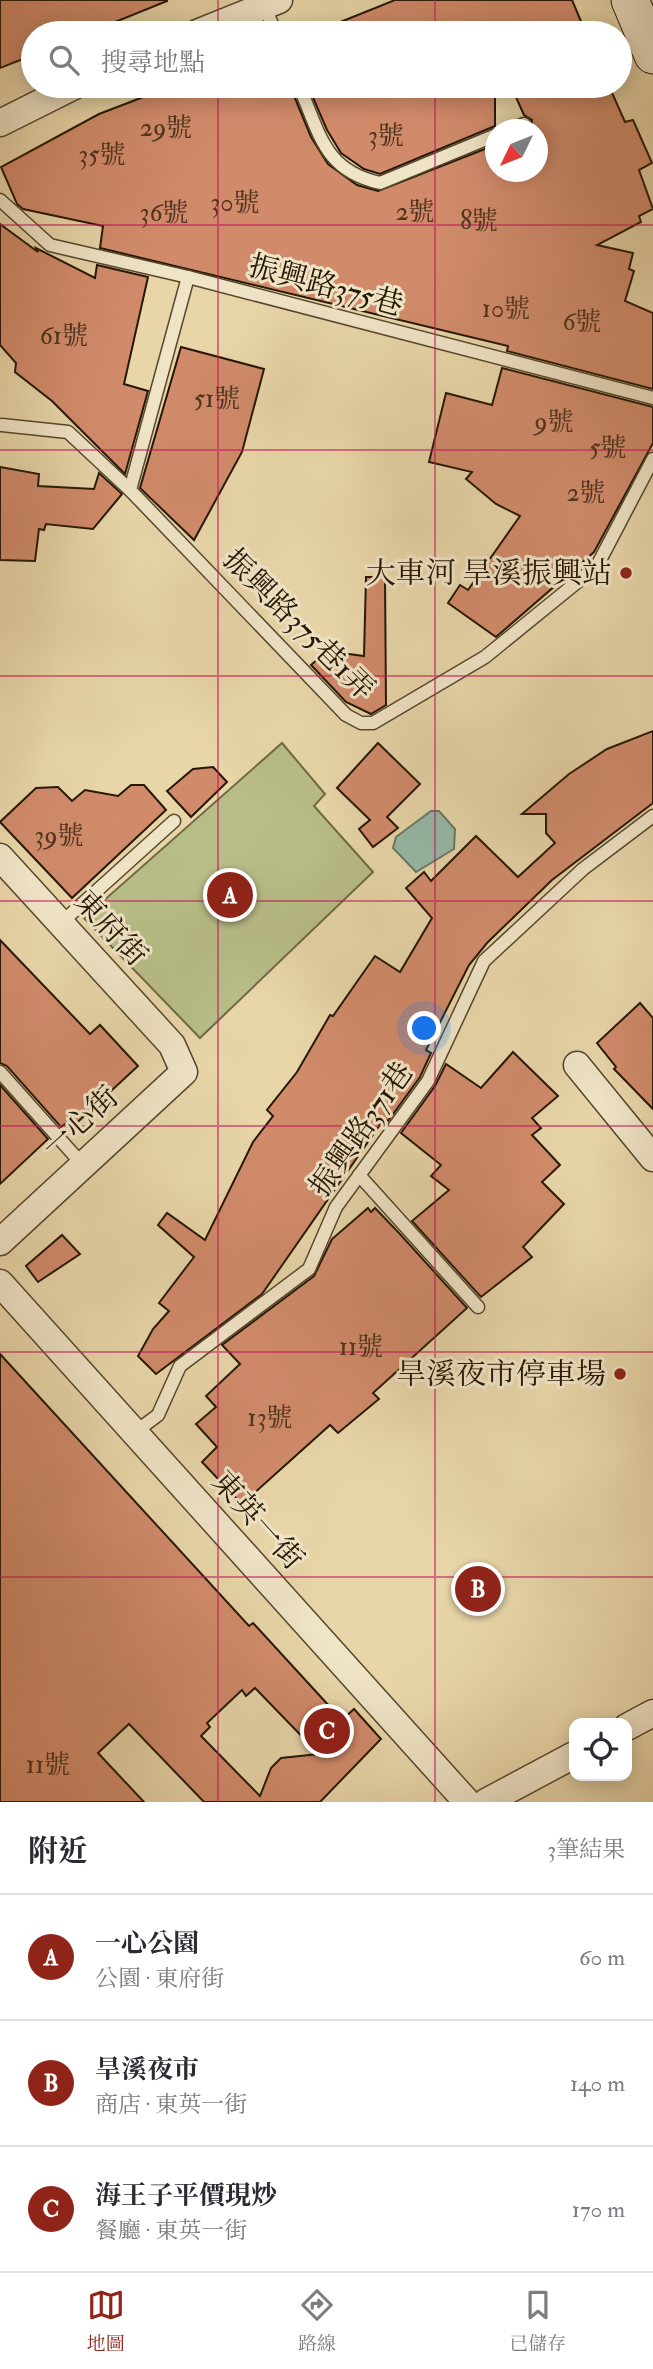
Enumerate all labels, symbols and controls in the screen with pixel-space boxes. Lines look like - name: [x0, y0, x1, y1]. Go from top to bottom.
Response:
- search box: [21, 21, 632, 98]
- icon: search: [45, 41, 83, 79]
- text: 搜尋地點: [101, 47, 205, 79]
- house number: 29號: [140, 112, 192, 144]
- north arrow: [485, 119, 548, 182]
- house number: 3號: [368, 120, 404, 152]
- house number: 35號: [78, 139, 126, 171]
- house number: 30號: [210, 187, 260, 219]
- house number: 2號: [395, 196, 435, 228]
- house number: 36號: [139, 197, 189, 229]
- house number: 8號: [460, 205, 498, 237]
- street label: 振興路375巷: [245, 247, 407, 324]
- house number: 10號: [482, 293, 530, 325]
- house number: 6號: [562, 306, 602, 338]
- house number: 61號: [40, 320, 88, 352]
- house number: 51號: [194, 383, 240, 415]
- house number: 9號: [532, 406, 574, 438]
- house number: 5號: [589, 432, 627, 464]
- house number: 2號: [566, 477, 606, 509]
- street label: 振興路375巷1弄: [215, 541, 382, 708]
- place label: 大車河 旱溪振興站: [366, 555, 612, 592]
- marker: 大車河 旱溪振興站: [618, 565, 634, 581]
- house number: 39號: [34, 820, 84, 852]
- pin: A: [207, 869, 253, 921]
- street label: 東府街: [66, 883, 155, 974]
- your location: [407, 1011, 441, 1045]
- street label: 振興路371巷: [302, 1055, 421, 1204]
- street label: 一心街: [35, 1079, 126, 1166]
- house number: 11號: [339, 1331, 383, 1363]
- place label: 旱溪夜市停車場: [396, 1356, 606, 1393]
- marker: 旱溪夜市停車場: [612, 1366, 628, 1382]
- house number: 13號: [247, 1402, 293, 1434]
- street label: 東英一街: [204, 1463, 312, 1577]
- pin: B: [455, 1563, 501, 1615]
- pin: C: [304, 1705, 350, 1757]
- map controls: [569, 1718, 632, 1781]
- button: locate: [569, 1718, 632, 1781]
- house number: 11號: [26, 1749, 70, 1781]
- text: 附近: [28, 1833, 88, 1870]
- text: 3筆結果: [547, 1835, 625, 1864]
- text: 一心公園: [95, 1928, 199, 1960]
- text: A: [44, 1943, 58, 1972]
- text: 60 m: [579, 1943, 625, 1972]
- text: 公園 · 東府街: [95, 1964, 224, 1993]
- text: 旱溪夜市: [95, 2054, 199, 2086]
- text: B: [43, 2069, 59, 2098]
- text: 140 m: [570, 2069, 625, 2098]
- text: 商店 · 東英一街: [95, 2090, 247, 2119]
- text: 海王子平價現炒: [95, 2180, 277, 2212]
- text: C: [43, 2195, 59, 2224]
- text: 170 m: [572, 2195, 625, 2224]
- text: 餐廳 · 東英一街: [95, 2216, 247, 2245]
- tab: 地圖: [87, 2286, 125, 2356]
- tab: 路線: [298, 2286, 336, 2356]
- tab: 已儲存: [509, 2286, 566, 2356]

